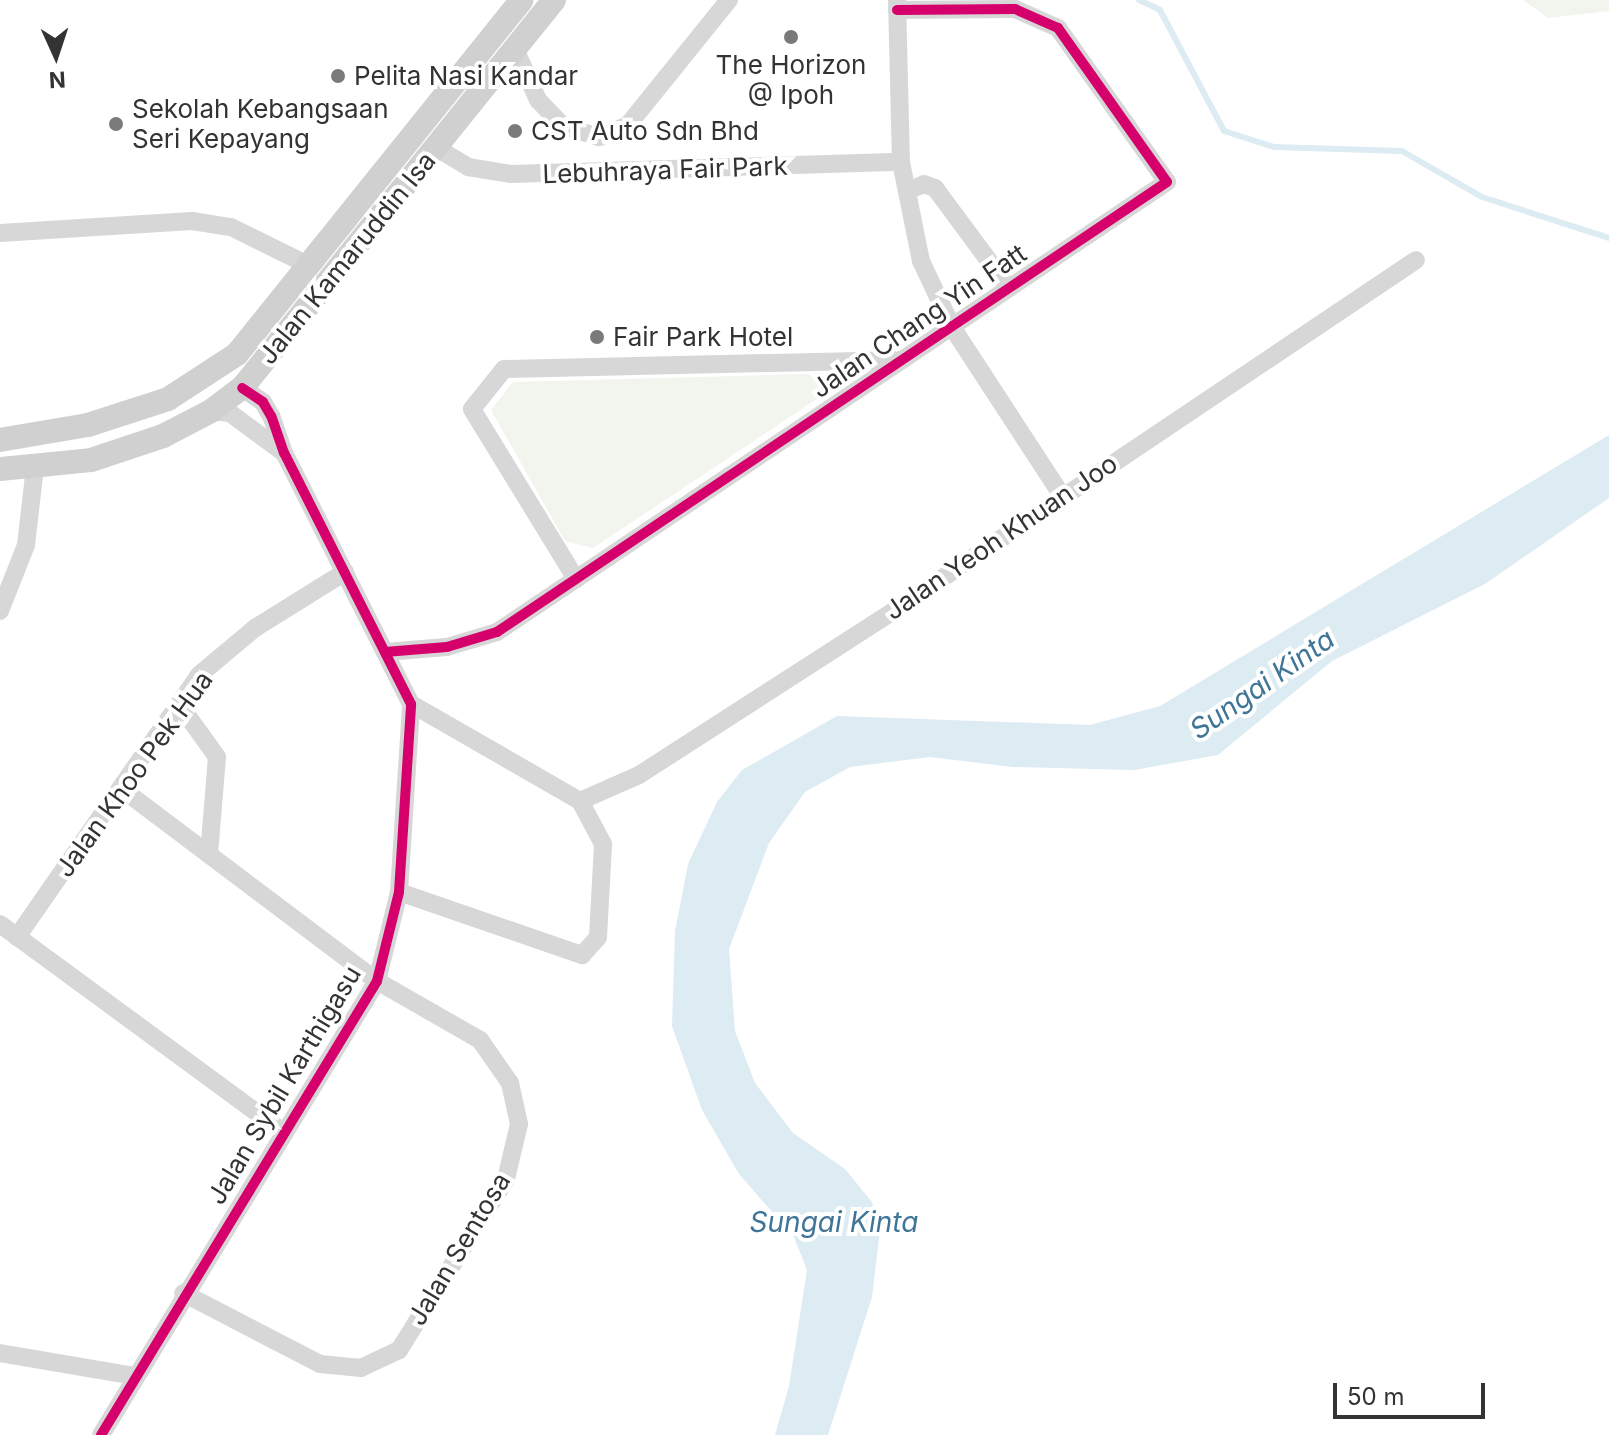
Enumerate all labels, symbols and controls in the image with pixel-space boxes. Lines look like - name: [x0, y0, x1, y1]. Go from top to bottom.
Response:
- north arrow: [16, 16, 96, 96]
- marker: The Horizon @ Ipoh: [782, 28, 800, 46]
- place label: The Horizon @ Ipoh: [716, 49, 866, 110]
- place label: Pelita Nasi Kandar: [354, 60, 578, 92]
- text: N: [48, 67, 66, 93]
- marker: Pelita Nasi Kandar: [329, 67, 347, 85]
- place label: Sekolah Kebangsaan Seri Kepayang: [132, 93, 389, 154]
- marker: Sekolah Kebangsaan Seri Kepayang: [107, 115, 125, 133]
- place label: CST Auto Sdn Bhd: [531, 115, 759, 147]
- marker: CST Auto Sdn Bhd: [506, 122, 524, 140]
- street label: Jalan Kamaruddin Isa: [252, 146, 442, 370]
- street label: Lebuhraya Fair Park: [542, 150, 788, 190]
- street label: Jalan Chang Yin Fatt: [806, 238, 1032, 404]
- place label: Fair Park Hotel: [613, 321, 793, 353]
- marker: Fair Park Hotel: [588, 328, 606, 346]
- street label: Jalan Yeoh Khuan Joo: [879, 448, 1123, 626]
- water label: Sungai Kinta: [1183, 622, 1341, 746]
- street label: Jalan Khoo Pek Hua: [49, 665, 219, 883]
- street label: Jalan Sybil Karthigasu: [200, 960, 368, 1210]
- street label: Jalan Sentosa: [401, 1167, 517, 1331]
- water label: Sungai Kinta: [750, 1205, 918, 1239]
- scale bar: [1337, 1367, 1489, 1417]
- text: 50 m: [1347, 1382, 1405, 1411]

